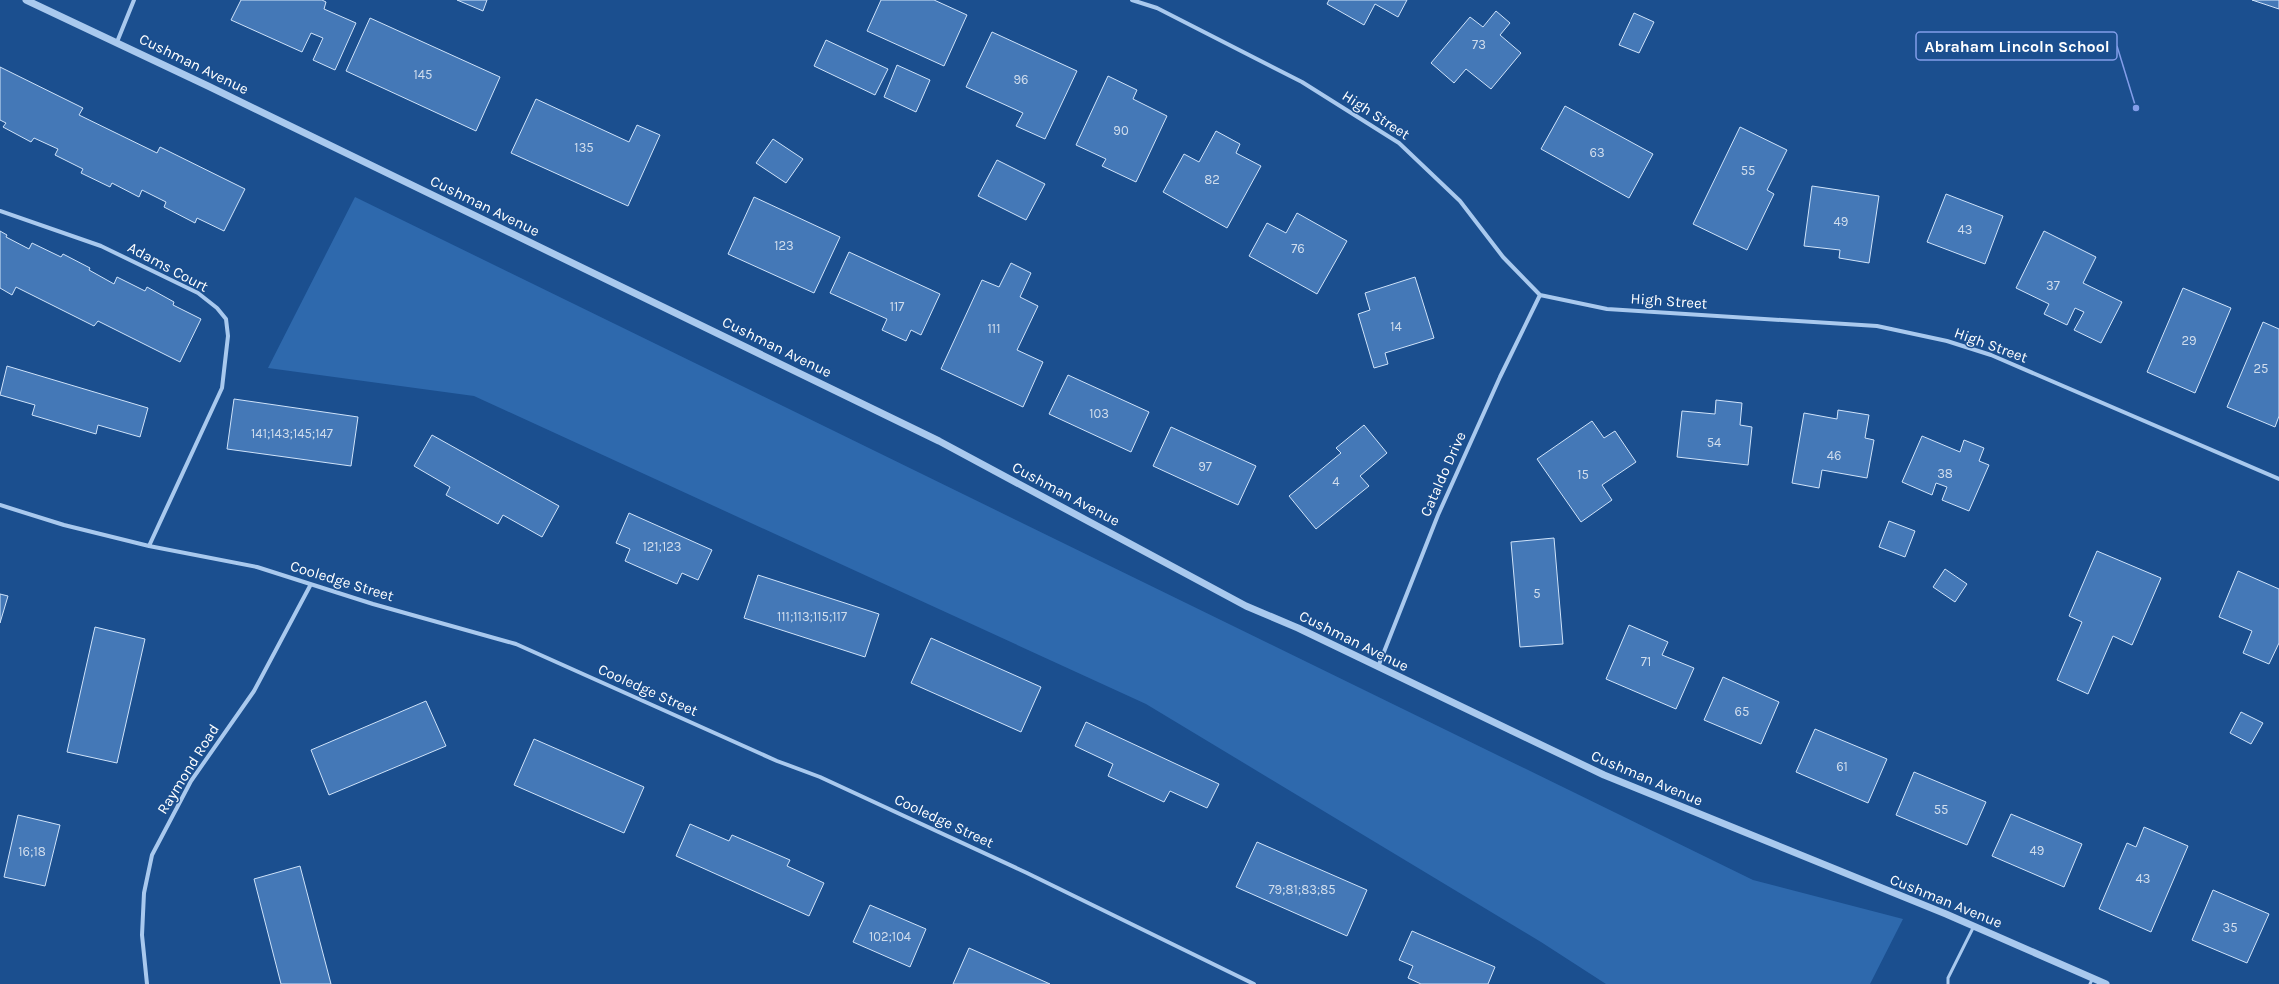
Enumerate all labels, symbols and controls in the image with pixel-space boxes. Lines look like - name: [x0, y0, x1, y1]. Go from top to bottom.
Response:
- street label: Cushman Avenue: [136, 30, 252, 98]
- callout: Abraham Lincoln School: [1916, 32, 2117, 60]
- house number: 73: [1472, 37, 1486, 52]
- text: Abraham Lincoln School: [1924, 37, 2110, 56]
- house number: 145: [414, 67, 432, 82]
- house number: 96: [1014, 72, 1028, 87]
- street label: High Street: [1339, 87, 1413, 144]
- house number: 90: [1113, 123, 1129, 138]
- house number: 135: [574, 140, 594, 155]
- house number: 63: [1589, 145, 1605, 160]
- house number: 55: [1741, 163, 1755, 178]
- street label: Cushman Avenue: [427, 172, 543, 240]
- house number: 82: [1204, 172, 1220, 187]
- house number: 49: [1834, 214, 1848, 229]
- house number: 43: [1958, 222, 1972, 237]
- street label: Adams Court: [125, 238, 212, 296]
- house number: 123: [774, 238, 794, 253]
- house number: 76: [1291, 241, 1305, 256]
- house number: 37: [2046, 278, 2060, 293]
- street label: High Street: [1630, 289, 1708, 313]
- house number: 117: [890, 299, 904, 314]
- street label: Cushman Avenue: [719, 313, 835, 381]
- house number: 14: [1390, 319, 1402, 334]
- house number: 111: [988, 321, 1000, 336]
- street label: High Street: [1952, 323, 2030, 367]
- house number: 29: [2181, 333, 2197, 348]
- house number: 25: [2254, 361, 2268, 376]
- house number: 103: [1089, 406, 1109, 421]
- house number: 141;143;145;147: [251, 426, 333, 441]
- street label: Cataldo Drive: [1416, 429, 1470, 519]
- house number: 54: [1707, 435, 1721, 450]
- house number: 46: [1827, 448, 1841, 463]
- street label: Cushman Avenue: [1009, 458, 1123, 530]
- house number: 97: [1198, 459, 1212, 474]
- house number: 38: [1937, 466, 1953, 481]
- house number: 15: [1577, 467, 1589, 482]
- house number: 4: [1332, 474, 1340, 489]
- house number: 121;123: [642, 539, 682, 554]
- street label: Cooledge Street: [288, 557, 396, 605]
- house number: 5: [1533, 586, 1541, 601]
- street label: Cushman Avenue: [1296, 607, 1412, 675]
- house number: 111;113;115;117: [777, 609, 847, 624]
- house number: 71: [1641, 654, 1651, 669]
- street label: Cooledge Street: [595, 660, 701, 720]
- house number: 65: [1735, 704, 1749, 719]
- street label: Raymond Road: [153, 721, 223, 817]
- street label: Cushman Avenue: [1588, 746, 1706, 810]
- house number: 61: [1836, 759, 1848, 774]
- street label: Cooledge Street: [892, 790, 997, 852]
- house number: 55: [1934, 802, 1948, 817]
- house number: 49: [2030, 843, 2044, 858]
- house number: 16;18: [18, 844, 46, 859]
- street label: Cushman Avenue: [1887, 870, 2005, 932]
- house number: 43: [2136, 871, 2150, 886]
- house number: 79;81;83;85: [1268, 882, 1336, 897]
- house number: 35: [2222, 920, 2238, 935]
- house number: 102;104: [869, 929, 911, 944]

